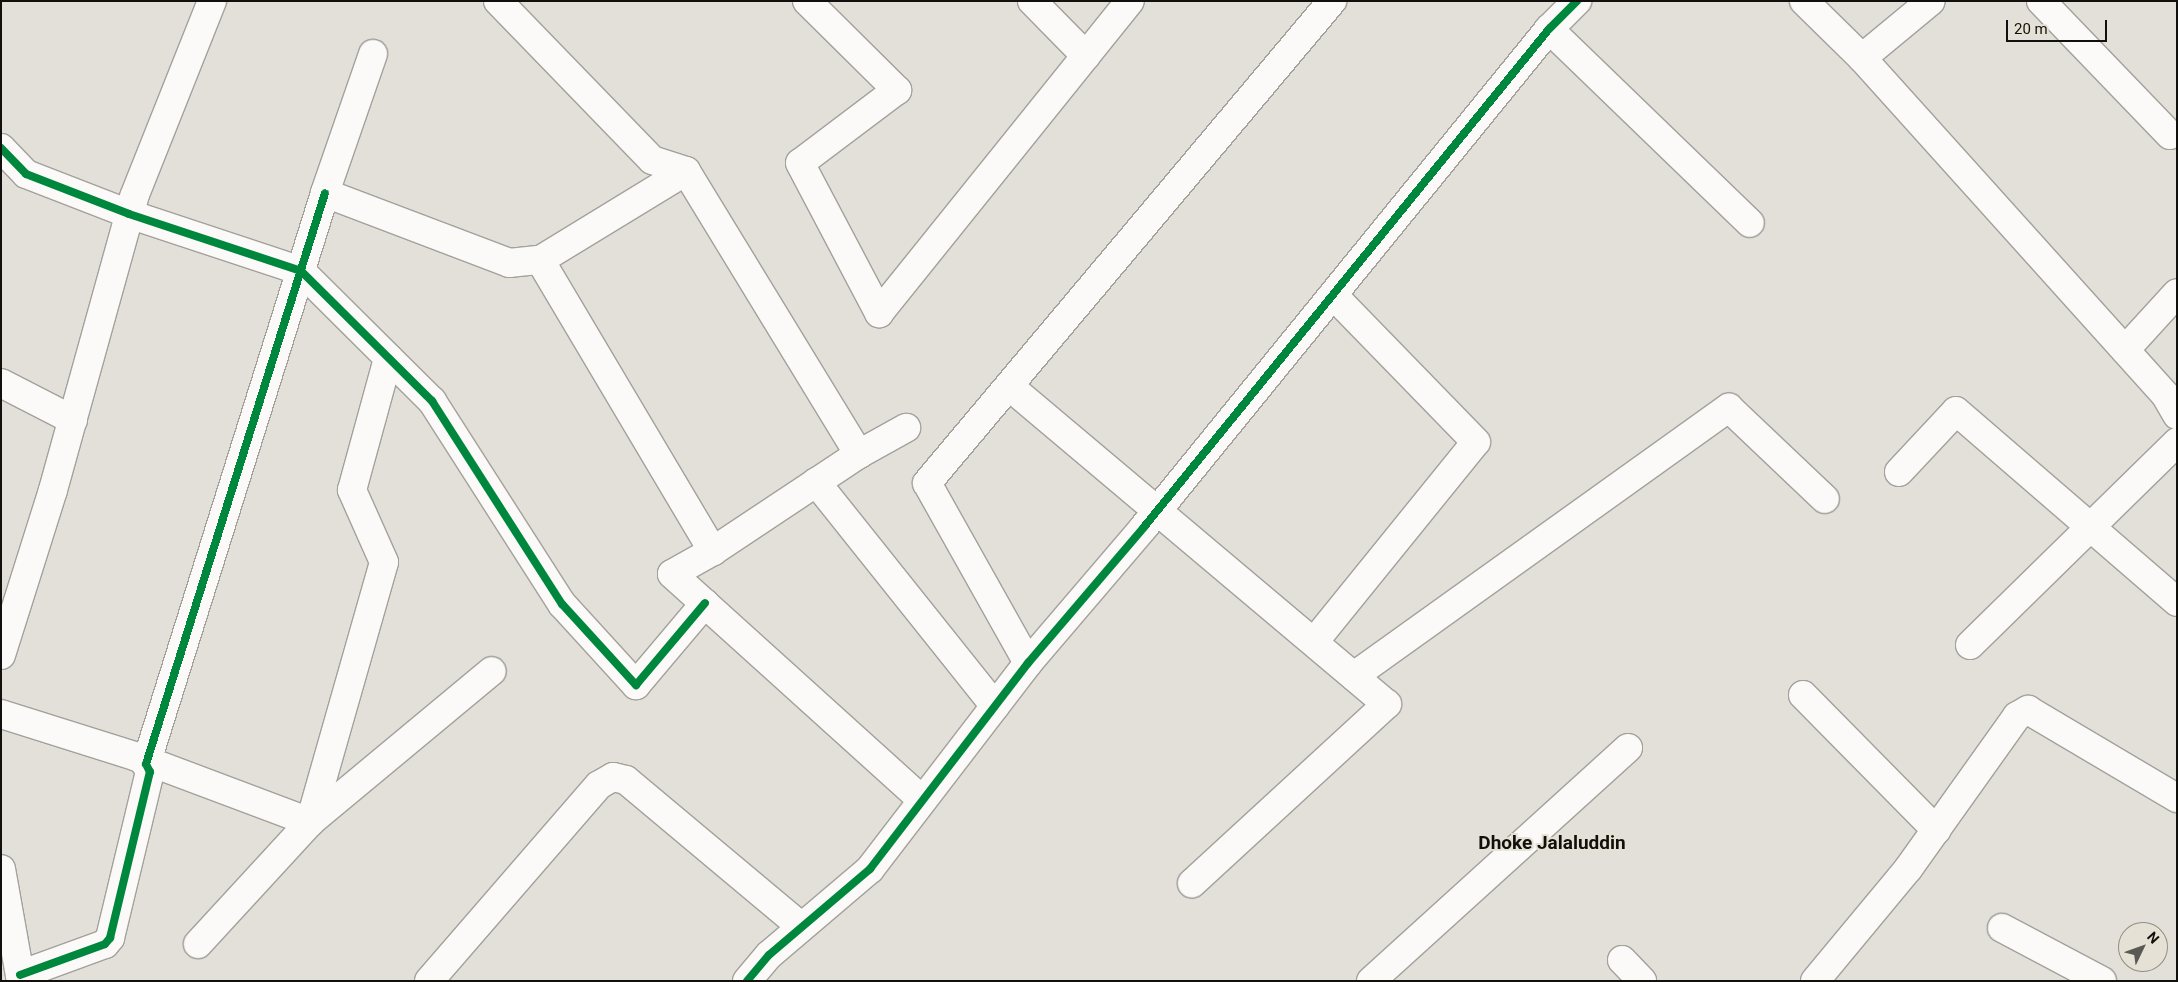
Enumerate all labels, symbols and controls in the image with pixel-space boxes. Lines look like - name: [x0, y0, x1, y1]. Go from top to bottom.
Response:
- scale bar: [2008, 10, 2109, 42]
- text: 20 m: [2014, 20, 2048, 38]
- district label: Dhoke Jalaluddin: [1478, 832, 1626, 854]
- north arrow: [2118, 922, 2168, 972]
- text: N: [2144, 929, 2163, 947]

